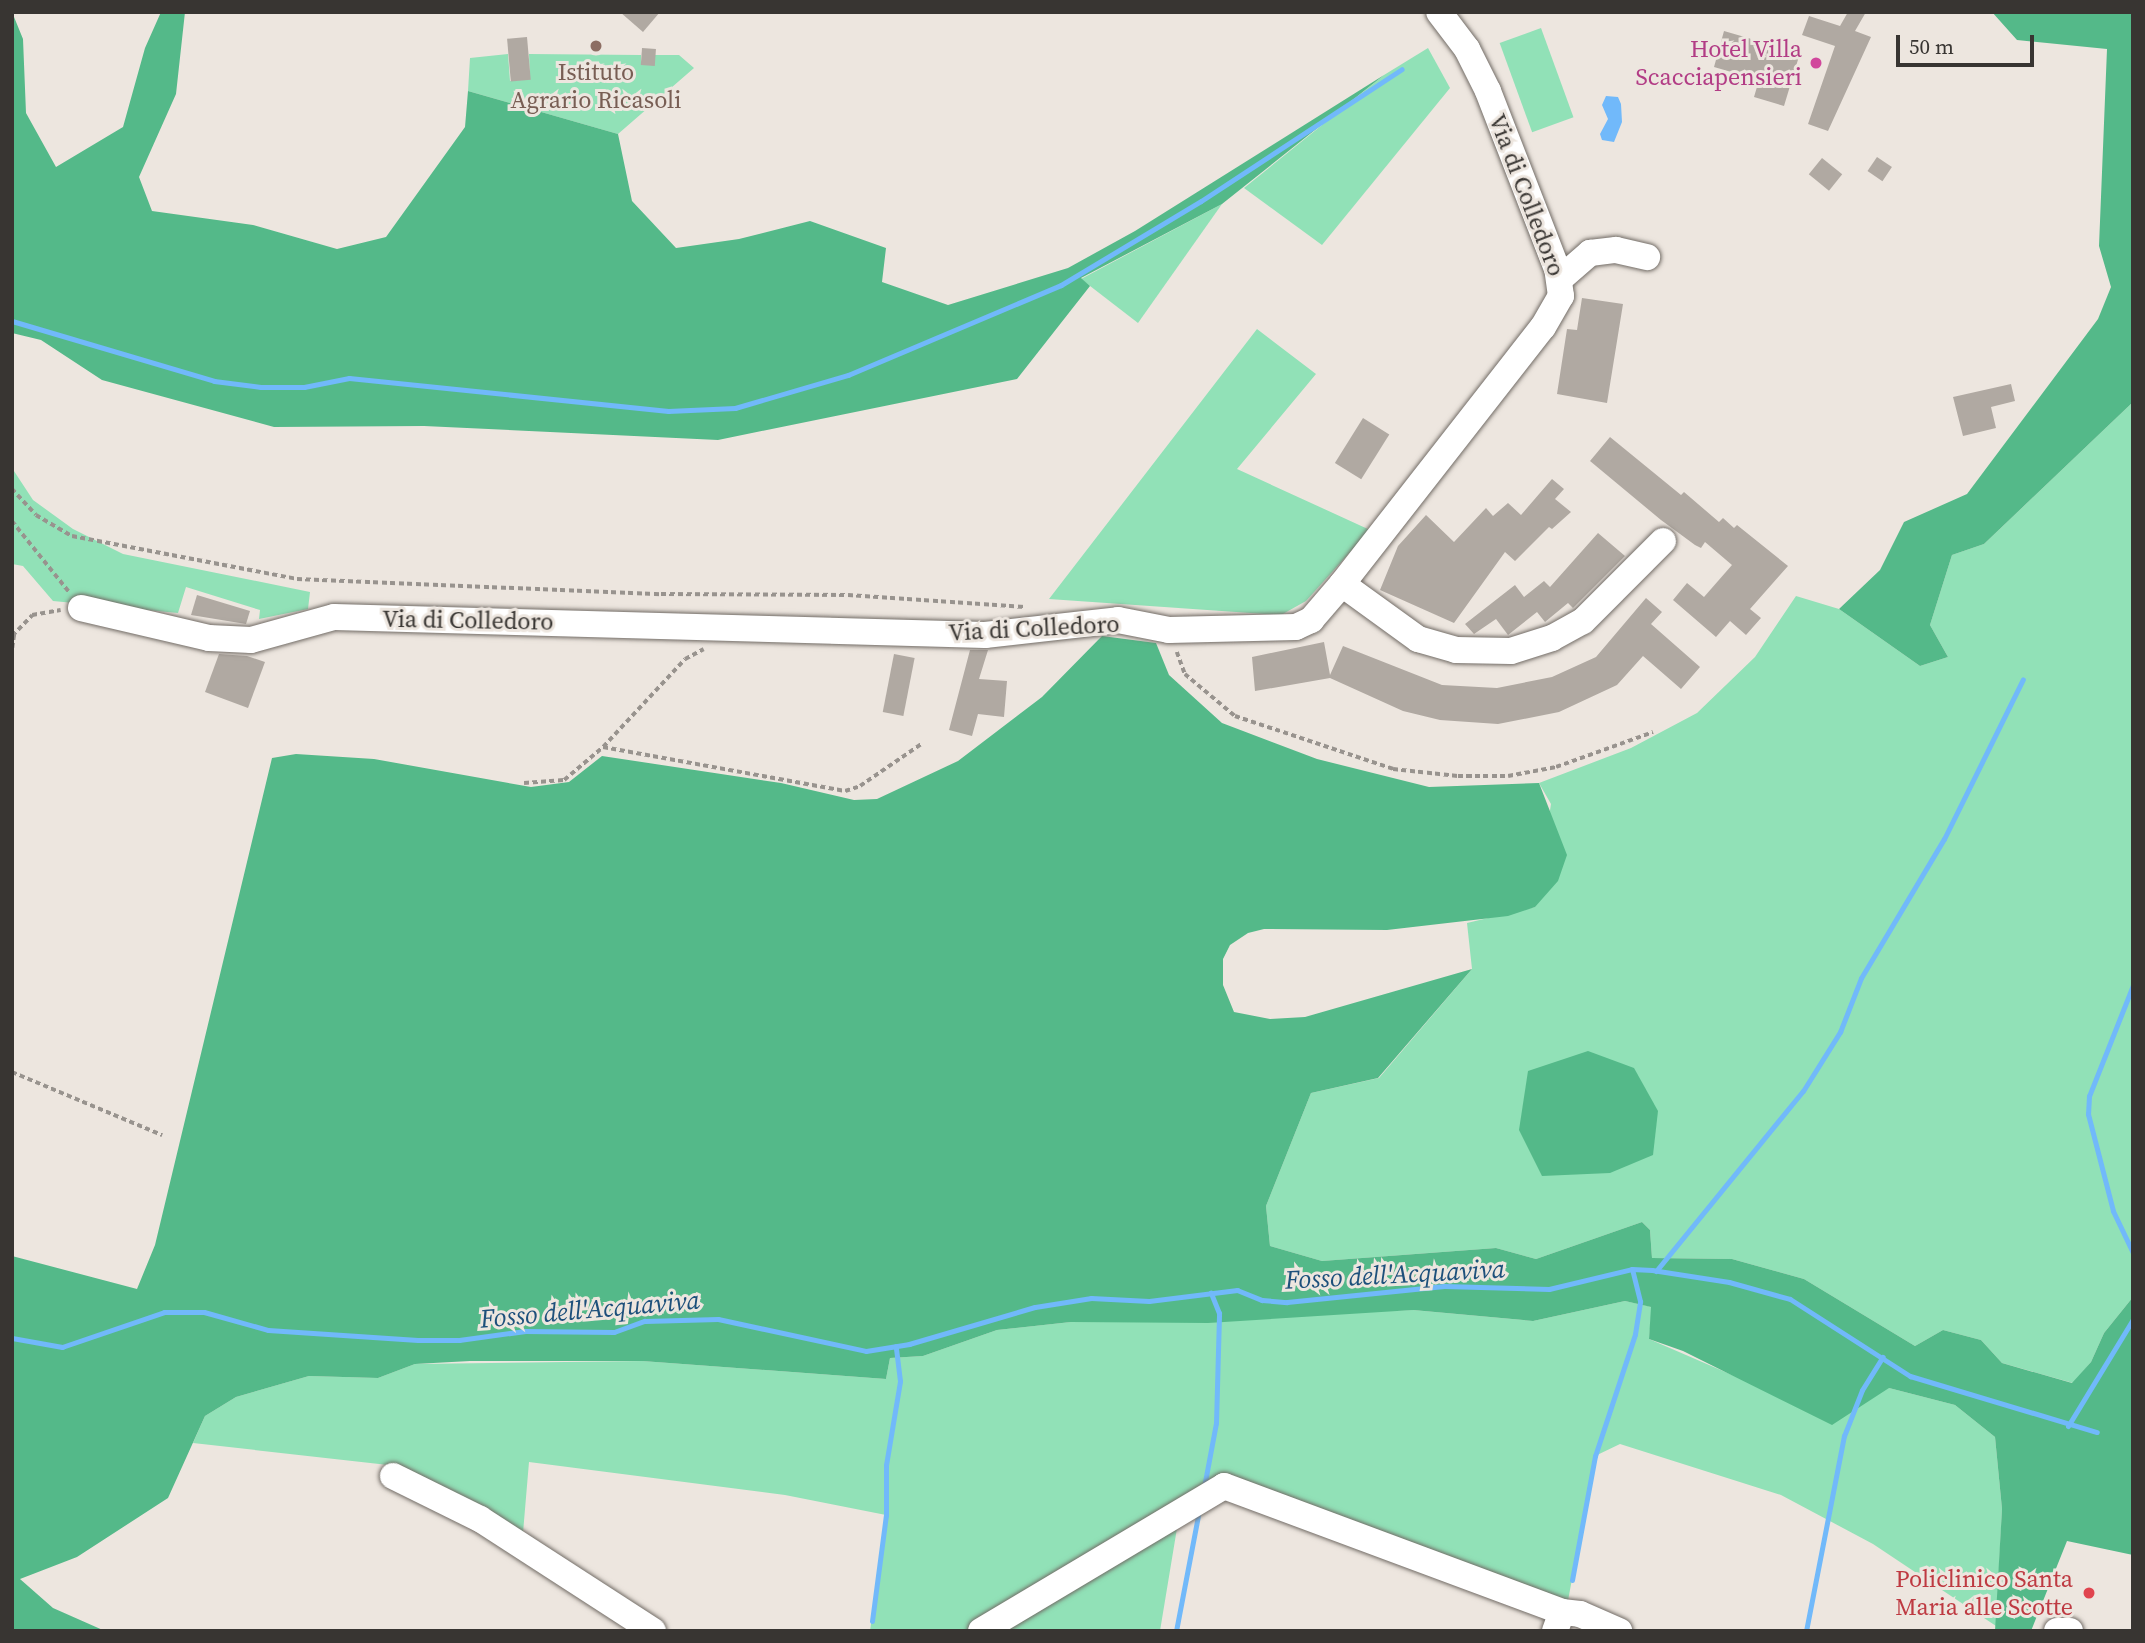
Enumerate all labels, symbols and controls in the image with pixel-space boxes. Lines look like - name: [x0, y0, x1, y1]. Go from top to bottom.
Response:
- scale bar: [1900, 21, 2038, 65]
- text: 50 m: [1909, 32, 1954, 61]
- place label: Hotel Villa Scacciapensieri: [1636, 35, 1802, 91]
- marker: Istituto Agrario Ricasoli: [588, 38, 604, 54]
- marker: Hotel Villa Scacciapensieri: [1808, 55, 1824, 71]
- place label: Istituto Agrario Ricasoli: [511, 58, 681, 114]
- street label: Via di Colledoro: [1483, 110, 1571, 280]
- street label: Via di Colledoro: [382, 604, 554, 636]
- street label: Via di Colledoro: [948, 609, 1120, 647]
- water label: Fosso dell'Acquaviva: [1284, 1254, 1506, 1296]
- water label: Fosso dell'Acquaviva: [479, 1285, 701, 1335]
- place label: Policlinico Santa Maria alle Scotte: [1895, 1565, 2073, 1621]
- marker: Policlinico Santa Maria alle Scotte: [2079, 1583, 2099, 1603]

